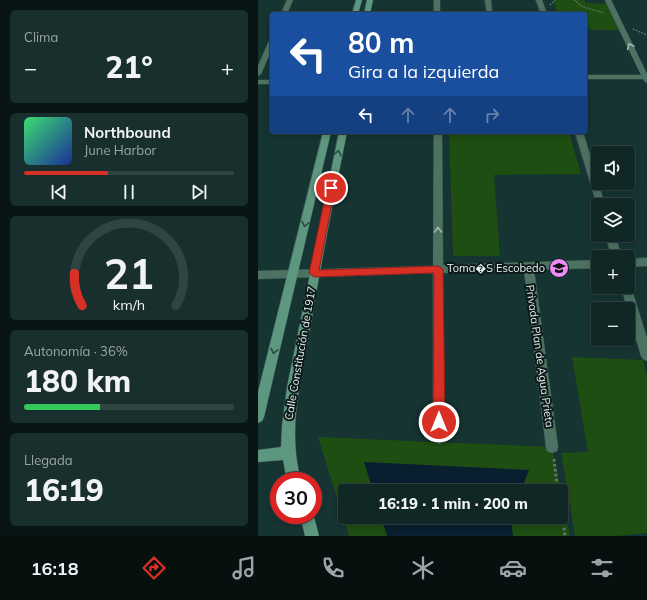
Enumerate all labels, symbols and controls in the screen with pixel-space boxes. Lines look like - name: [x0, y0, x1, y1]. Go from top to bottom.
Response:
- text: 80 m: [348, 25, 414, 60]
- icon: left: [282, 28, 334, 80]
- text: Clima: [24, 29, 58, 45]
- one-way arrow: [627, 42, 635, 50]
- text: 21°: [105, 48, 153, 86]
- text: −: [24, 54, 37, 82]
- text: +: [221, 54, 234, 82]
- text: Gira a la izquierda: [348, 60, 499, 83]
- icon: left: [355, 104, 377, 126]
- icon: ahead: [397, 104, 419, 126]
- icon: ahead: [439, 104, 461, 126]
- icon: right: [481, 104, 503, 126]
- text: Northbound: [84, 123, 171, 142]
- text: June Harbor: [84, 142, 156, 158]
- map controls: [591, 146, 635, 346]
- button: sound: [591, 146, 635, 190]
- one-way arrow: [334, 150, 342, 156]
- pin: [314, 171, 348, 205]
- icon: arrive: [320, 177, 342, 199]
- icon: previous: [48, 181, 70, 203]
- icon: pause: [118, 181, 140, 203]
- icon: next: [188, 181, 210, 203]
- button: layers: [591, 198, 635, 242]
- one-way arrow: [301, 221, 309, 228]
- one-way arrow: [434, 227, 442, 233]
- text: 21: [104, 247, 154, 299]
- button: +: [591, 250, 635, 294]
- school or university icon: Toma�S Escobedo: [548, 257, 570, 279]
- place label: Toma�S Escobedo: [447, 261, 545, 275]
- street label: Privada Plan de Agua Prieta: [523, 284, 557, 428]
- street label: Calle Constitución de 1917: [281, 285, 319, 421]
- text: km/h: [113, 296, 145, 314]
- button: −: [591, 302, 635, 346]
- text: Autonomía · 36%: [24, 343, 128, 359]
- one-way arrow: [270, 347, 279, 354]
- text: 180 km: [24, 362, 131, 400]
- position arrow: [418, 401, 460, 443]
- text: Llegada: [24, 452, 73, 468]
- text: 16:19: [24, 471, 104, 509]
- speed limit sign: 30: [270, 472, 322, 524]
- text: 16:19 · 1 min · 200 m: [378, 494, 528, 513]
- icon: directions: [140, 554, 168, 582]
- icon: music: [230, 554, 258, 582]
- icon: phone: [319, 554, 347, 582]
- icon: climate: [409, 554, 437, 582]
- icon: car: [499, 554, 527, 582]
- icon: filters: [588, 554, 616, 582]
- text: 16:18: [31, 557, 78, 580]

